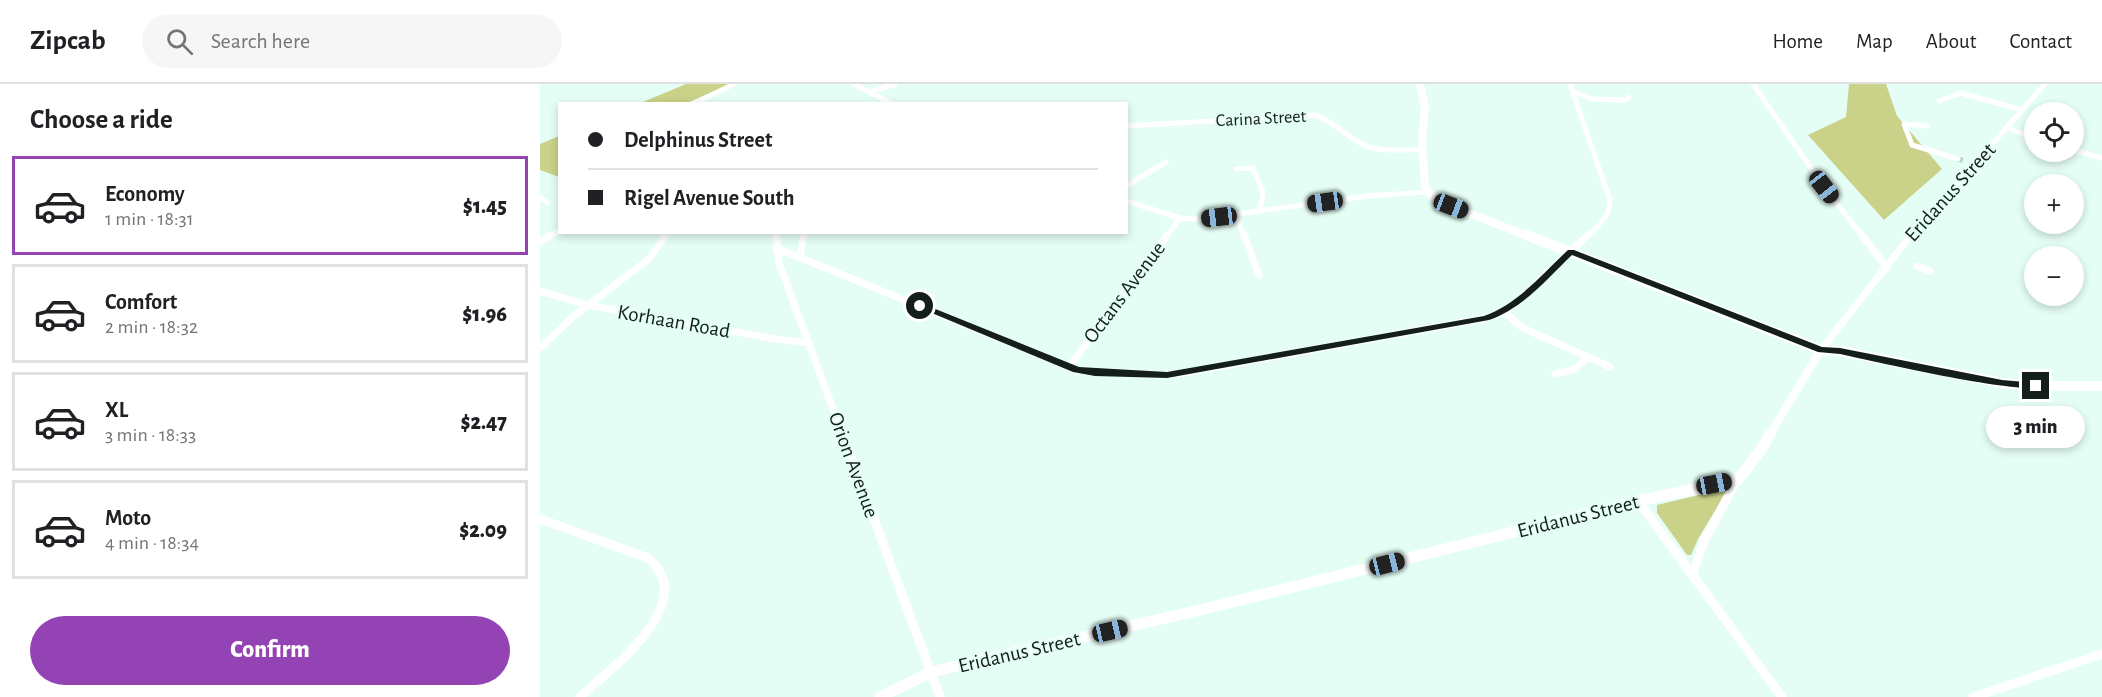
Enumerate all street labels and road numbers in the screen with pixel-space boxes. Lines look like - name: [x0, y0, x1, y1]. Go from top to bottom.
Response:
- street label: Carina Street: [1215, 108, 1307, 130]
- street label: Eridanus Street: [1901, 139, 2000, 246]
- street label: Octans Avenue: [1080, 238, 1169, 347]
- street label: Korhaan Road: [616, 301, 732, 342]
- street label: Orion Avenue: [825, 410, 882, 521]
- street label: Eridanus Street: [1515, 491, 1641, 542]
- street label: Eridanus Street: [956, 628, 1082, 677]

